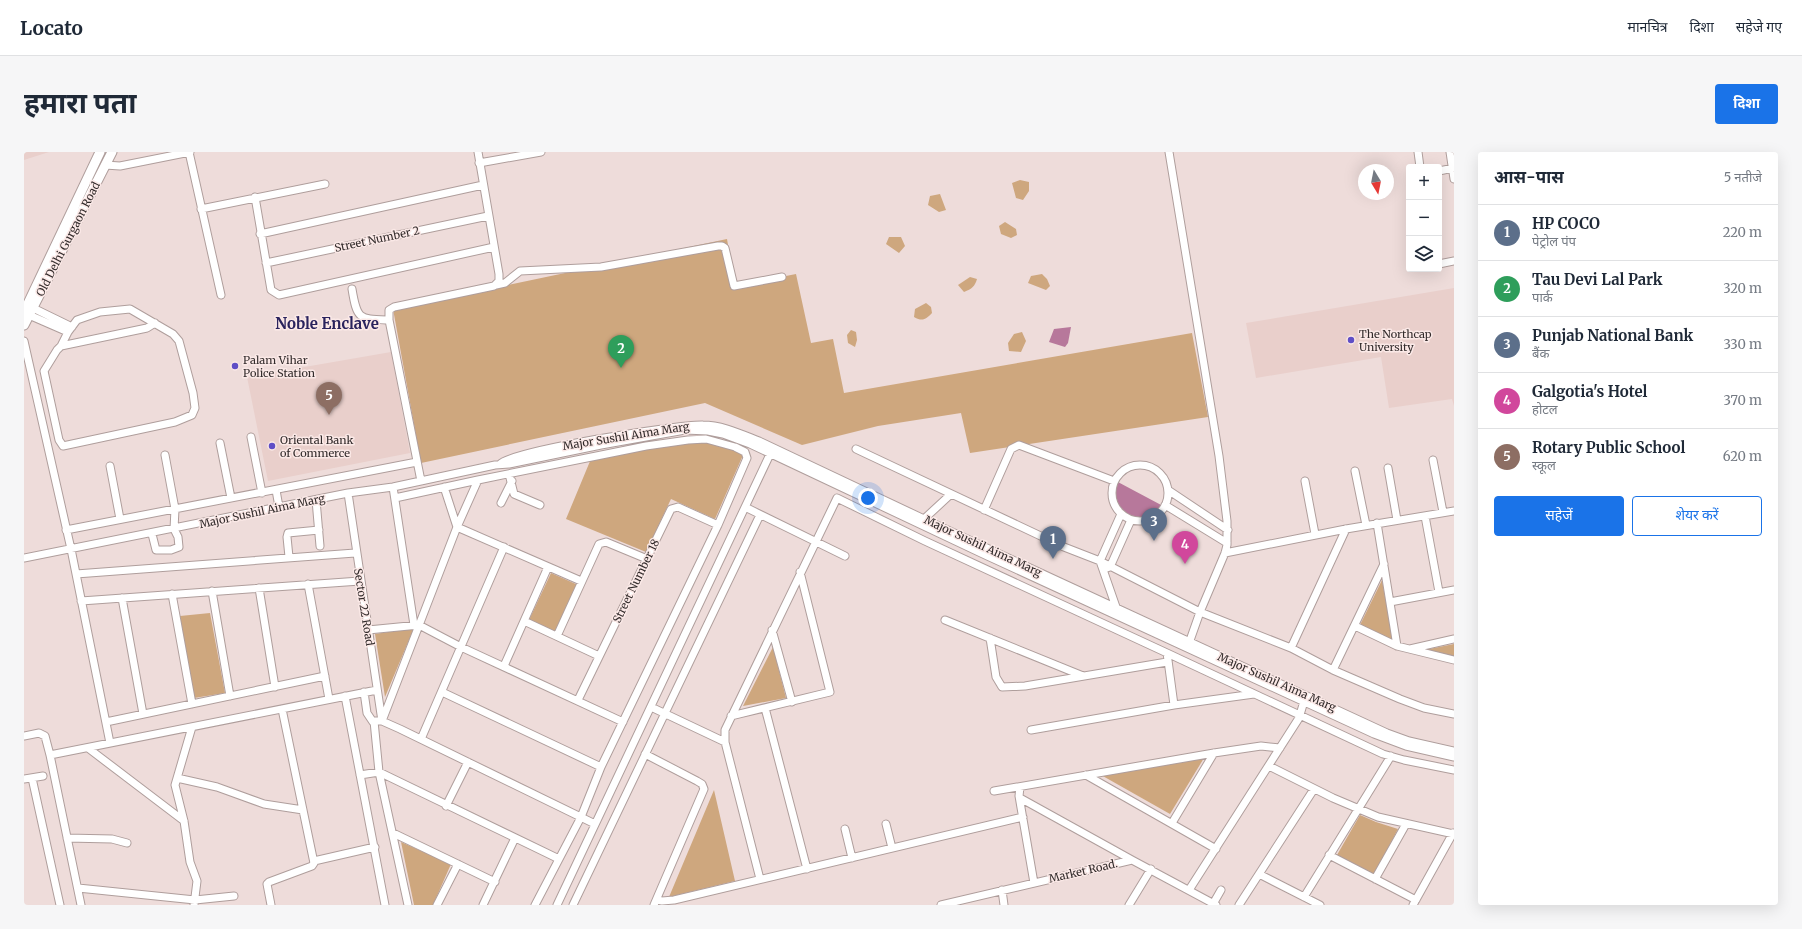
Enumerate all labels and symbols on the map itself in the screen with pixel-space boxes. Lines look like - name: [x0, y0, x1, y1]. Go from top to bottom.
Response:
- north arrow: [1358, 164, 1394, 200]
- street label: Old Delhi Gurgaon Road: [33, 179, 103, 299]
- street label: Street Number 2: [333, 223, 421, 255]
- district label: Noble Enclave: [275, 314, 379, 333]
- place label: The Northcap University: [1359, 327, 1432, 354]
- pin: 2: [608, 335, 634, 368]
- marker: The Northcap University: [1346, 335, 1356, 345]
- place label: Palam Vihar Police Station: [243, 353, 316, 380]
- marker: Palam Vihar Police Station: [230, 361, 240, 371]
- pin: 5: [316, 382, 342, 415]
- street label: Major Sushil Aima Marg: [562, 419, 691, 453]
- place label: Oriental Bank of Commerce: [280, 433, 353, 460]
- marker: Oriental Bank of Commerce: [267, 441, 277, 451]
- your location: [858, 488, 878, 508]
- street label: Major Sushil Aima Marg: [198, 491, 326, 531]
- pin: 3: [1141, 508, 1167, 541]
- street label: Major Sushil Aima Marg: [922, 513, 1044, 580]
- pin: 1: [1040, 526, 1066, 559]
- pin: 4: [1172, 531, 1198, 564]
- street label: Street Number 18: [610, 536, 663, 625]
- street label: Sector 22 Road: [351, 567, 377, 647]
- street label: Major Sushil Aima Marg: [1216, 650, 1339, 715]
- street label: Market Road.: [1047, 856, 1119, 886]

